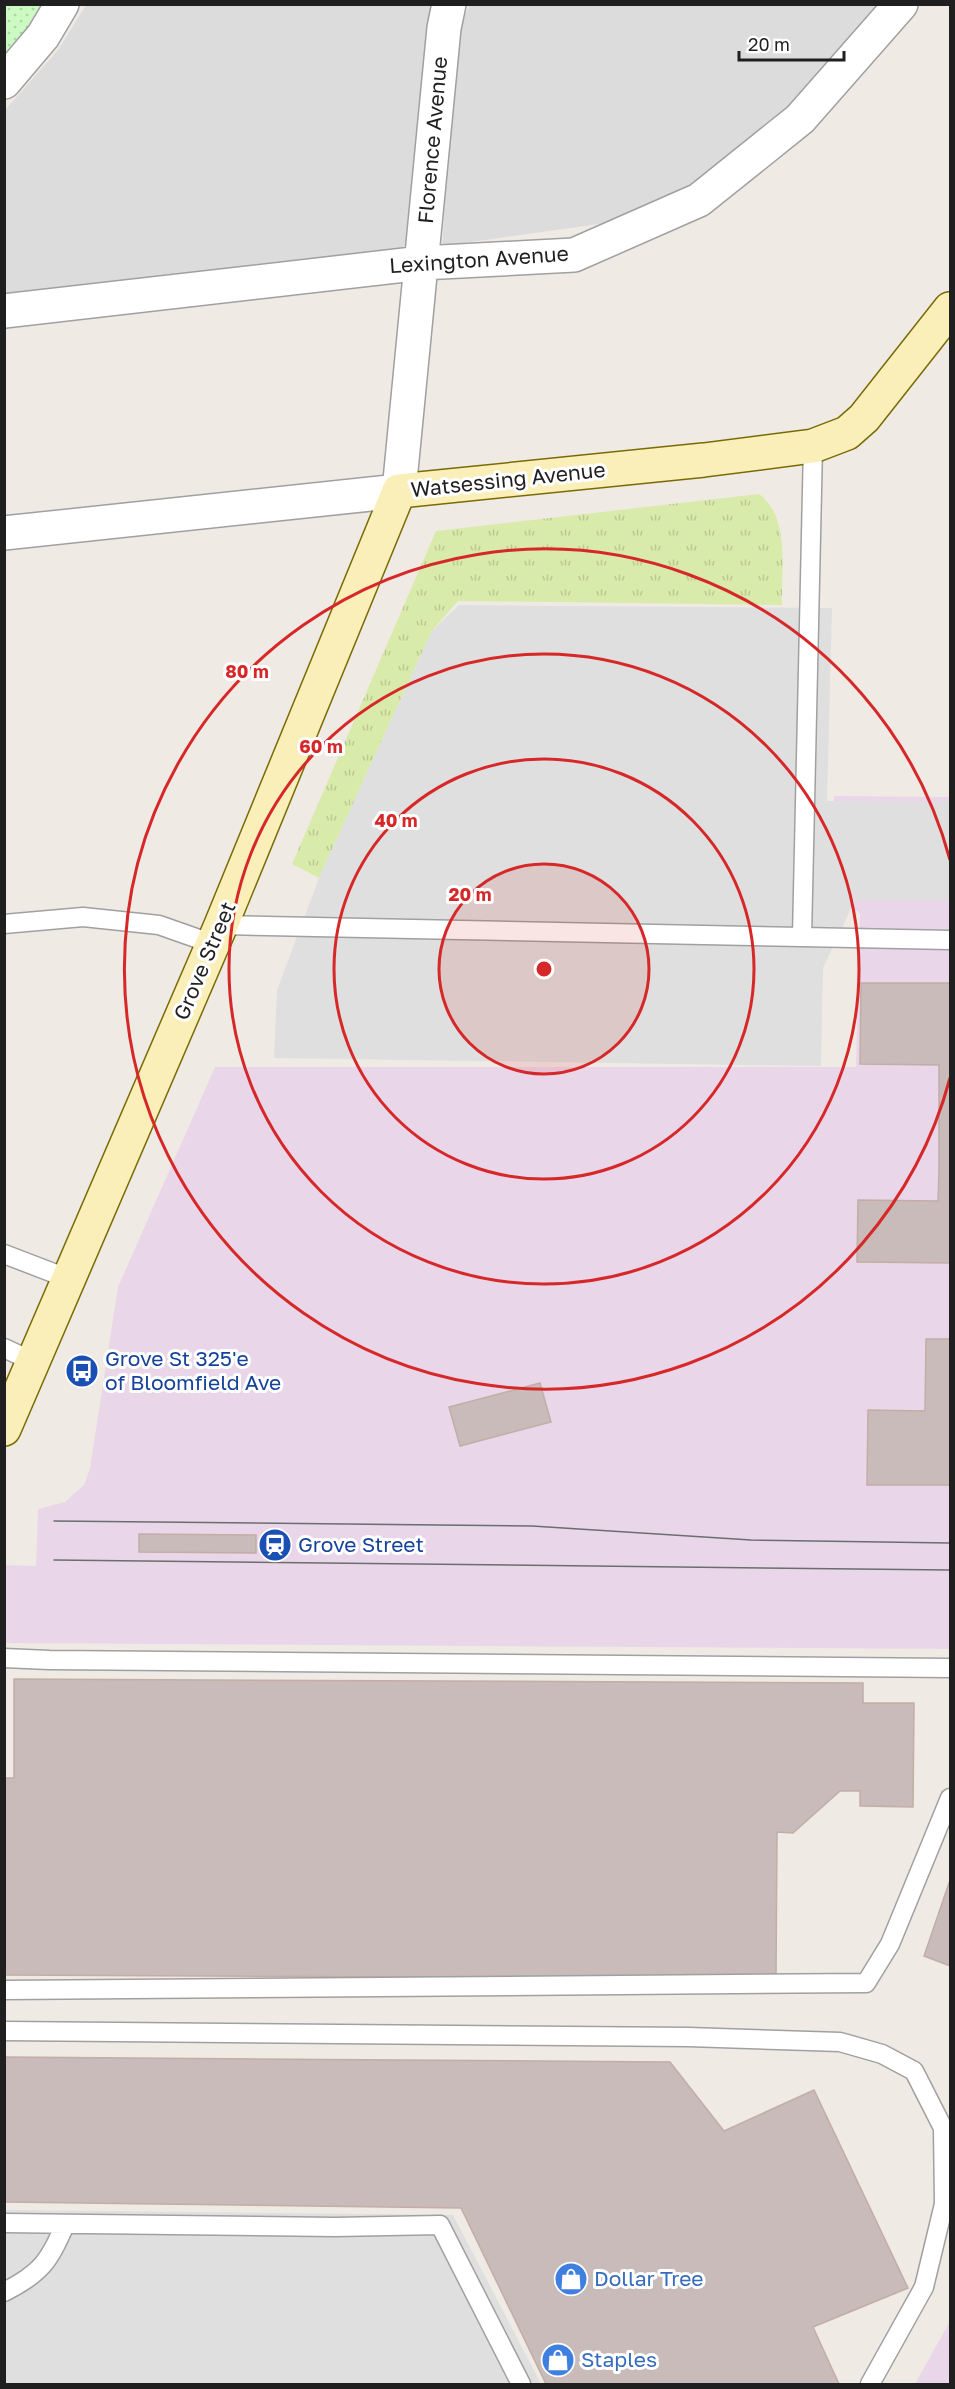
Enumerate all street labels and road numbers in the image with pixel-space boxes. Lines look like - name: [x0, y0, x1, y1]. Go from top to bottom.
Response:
- street label: Florence Avenue: [412, 55, 452, 225]
- street label: Lexington Avenue: [388, 240, 570, 278]
- street label: Watsessing Avenue: [409, 456, 607, 502]
- street label: Grove Street: [168, 898, 241, 1024]

